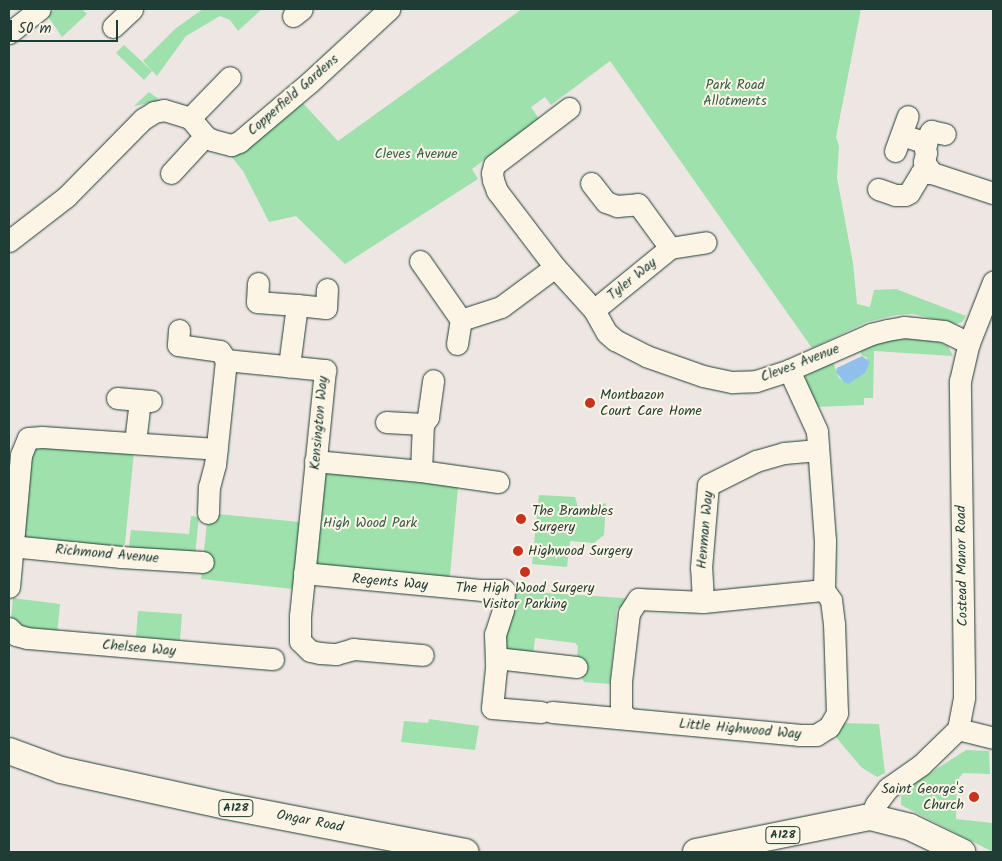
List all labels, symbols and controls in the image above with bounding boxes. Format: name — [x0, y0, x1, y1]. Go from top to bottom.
scale bar — [12, 10, 120, 42]
text: 50 m — [18, 17, 52, 41]
street label: Copperfield Gardens — [244, 51, 342, 139]
park label: Park Road Allotments — [703, 77, 767, 110]
park label: Cleves Avenue — [374, 146, 458, 162]
street label: Tyler Way — [604, 254, 660, 304]
street label: Cleves Avenue — [758, 340, 842, 386]
street label: Kensington Way — [307, 375, 331, 471]
place label: Montbazon Court Care Home — [600, 387, 702, 420]
marker: Montbazon Court Care Home — [584, 397, 596, 409]
street label: Henman Way — [693, 490, 717, 570]
place label: The Brambles Surgery — [532, 503, 613, 536]
street label: Costead Manor Road — [953, 505, 971, 627]
marker: The Brambles Surgery — [514, 512, 528, 526]
park label: High Wood Park — [323, 515, 417, 531]
street label: Richmond Avenue — [54, 541, 160, 567]
place label: Highwood Surgery — [528, 543, 633, 559]
marker: Highwood Surgery — [512, 545, 524, 557]
marker: The High Wood Surgery Visitor Parking — [519, 566, 531, 578]
street label: Regents Way — [351, 570, 429, 594]
place label: The High Wood Surgery Visitor Parking — [456, 580, 594, 612]
street label: Chelsea Way — [101, 636, 177, 660]
street label: Little Highwood Way — [678, 715, 802, 743]
place label: Saint George's Church — [881, 781, 964, 814]
marker: Saint George's Church — [968, 791, 980, 803]
road number: A128 — [217, 798, 255, 818]
street label: Ongar Road — [275, 806, 345, 836]
road number: A128 — [764, 826, 802, 844]

